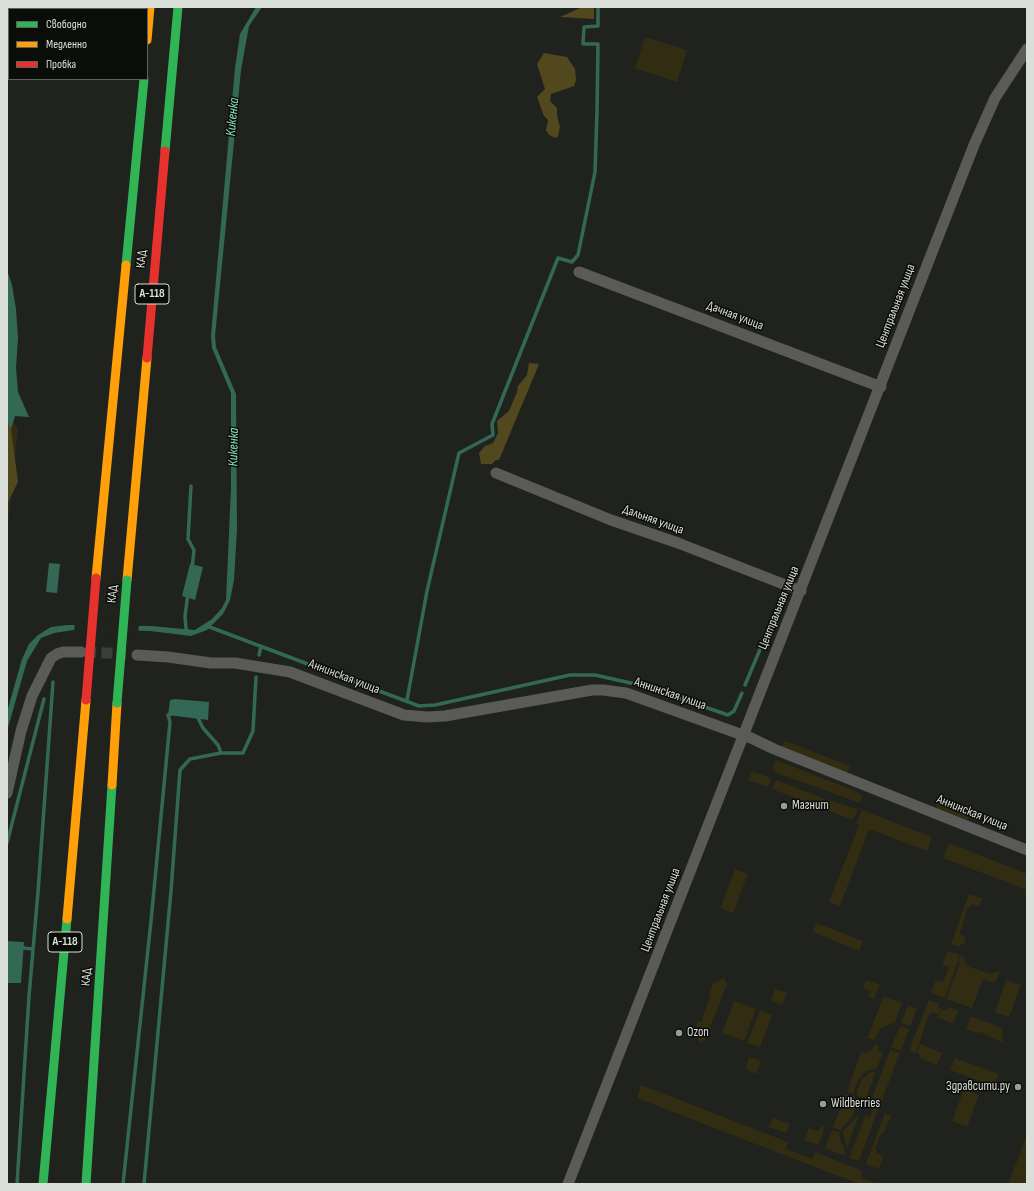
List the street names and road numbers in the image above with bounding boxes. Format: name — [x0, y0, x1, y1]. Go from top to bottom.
street label: КАД — [133, 249, 151, 269]
street label: Центральная улица — [873, 262, 919, 350]
road number: А-118 — [135, 284, 169, 304]
street label: Дачная улица — [704, 298, 766, 334]
street label: Дальняя улица — [620, 502, 686, 538]
street label: Центральная улица — [755, 564, 803, 652]
street label: КАД — [104, 584, 122, 604]
street label: Аннинская улица — [306, 656, 382, 698]
street label: Аннинская улица — [632, 674, 708, 714]
street label: Аннинская улица — [934, 792, 1010, 834]
street label: Центральная улица — [638, 866, 684, 954]
road number: А-118 — [48, 932, 82, 952]
street label: КАД — [79, 967, 95, 987]

